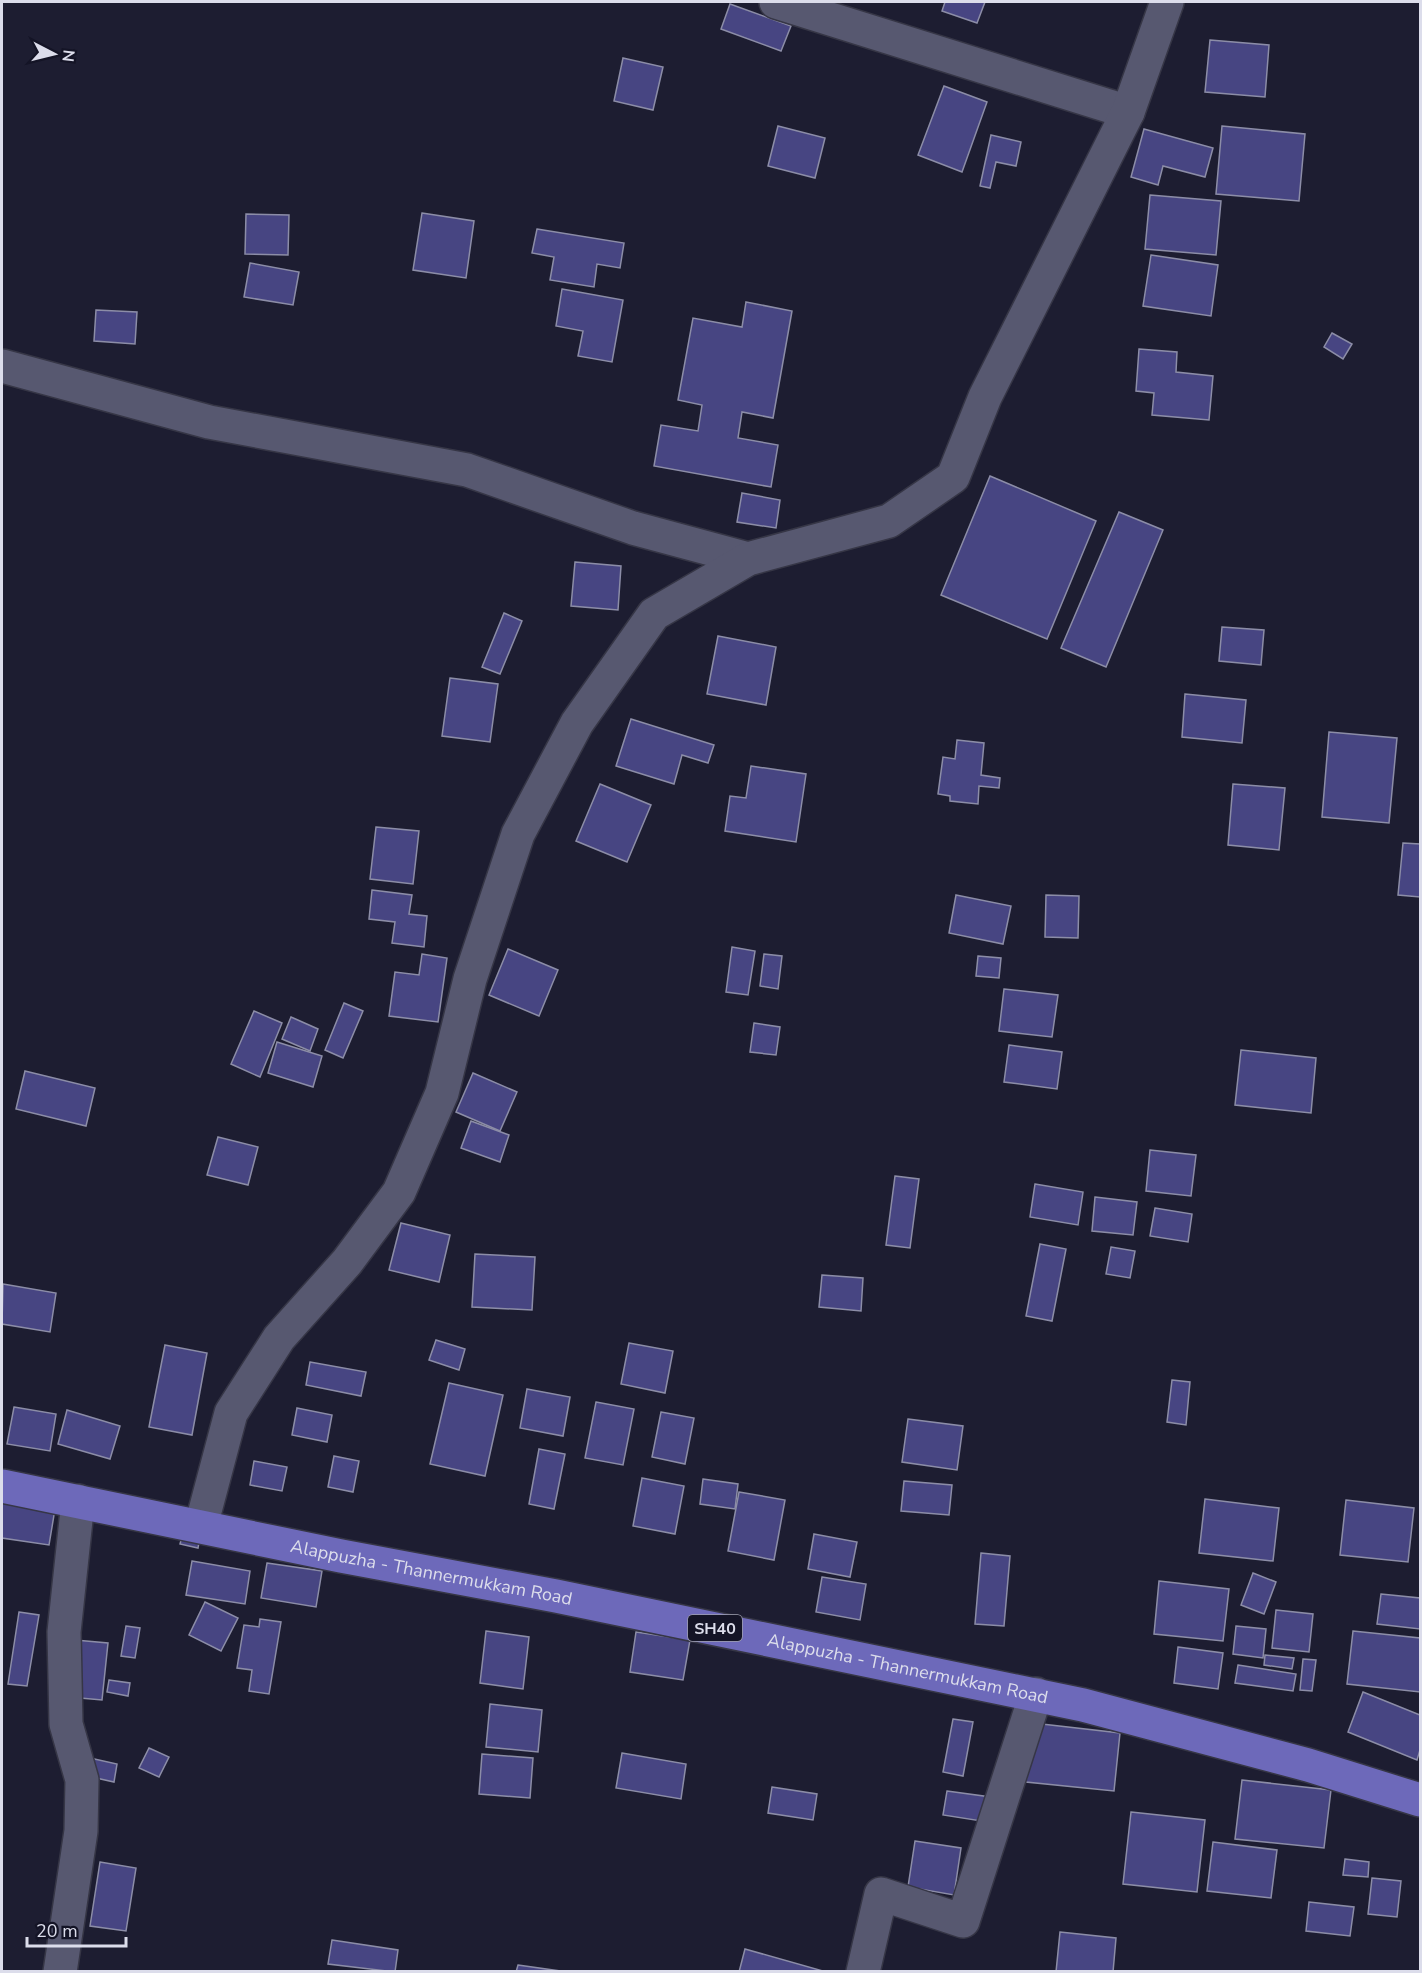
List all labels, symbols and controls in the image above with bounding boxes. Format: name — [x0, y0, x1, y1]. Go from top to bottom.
north arrow — [24, 24, 84, 84]
text: N — [56, 48, 80, 63]
street label: Alappuzha - Thannermukkam Road — [288, 1534, 574, 1611]
road number: SH40 — [688, 1615, 742, 1641]
street label: Alappuzha - Thannermukkam Road — [765, 1628, 1050, 1709]
scale bar — [27, 1910, 126, 1948]
text: 20 m — [36, 1919, 78, 1943]

